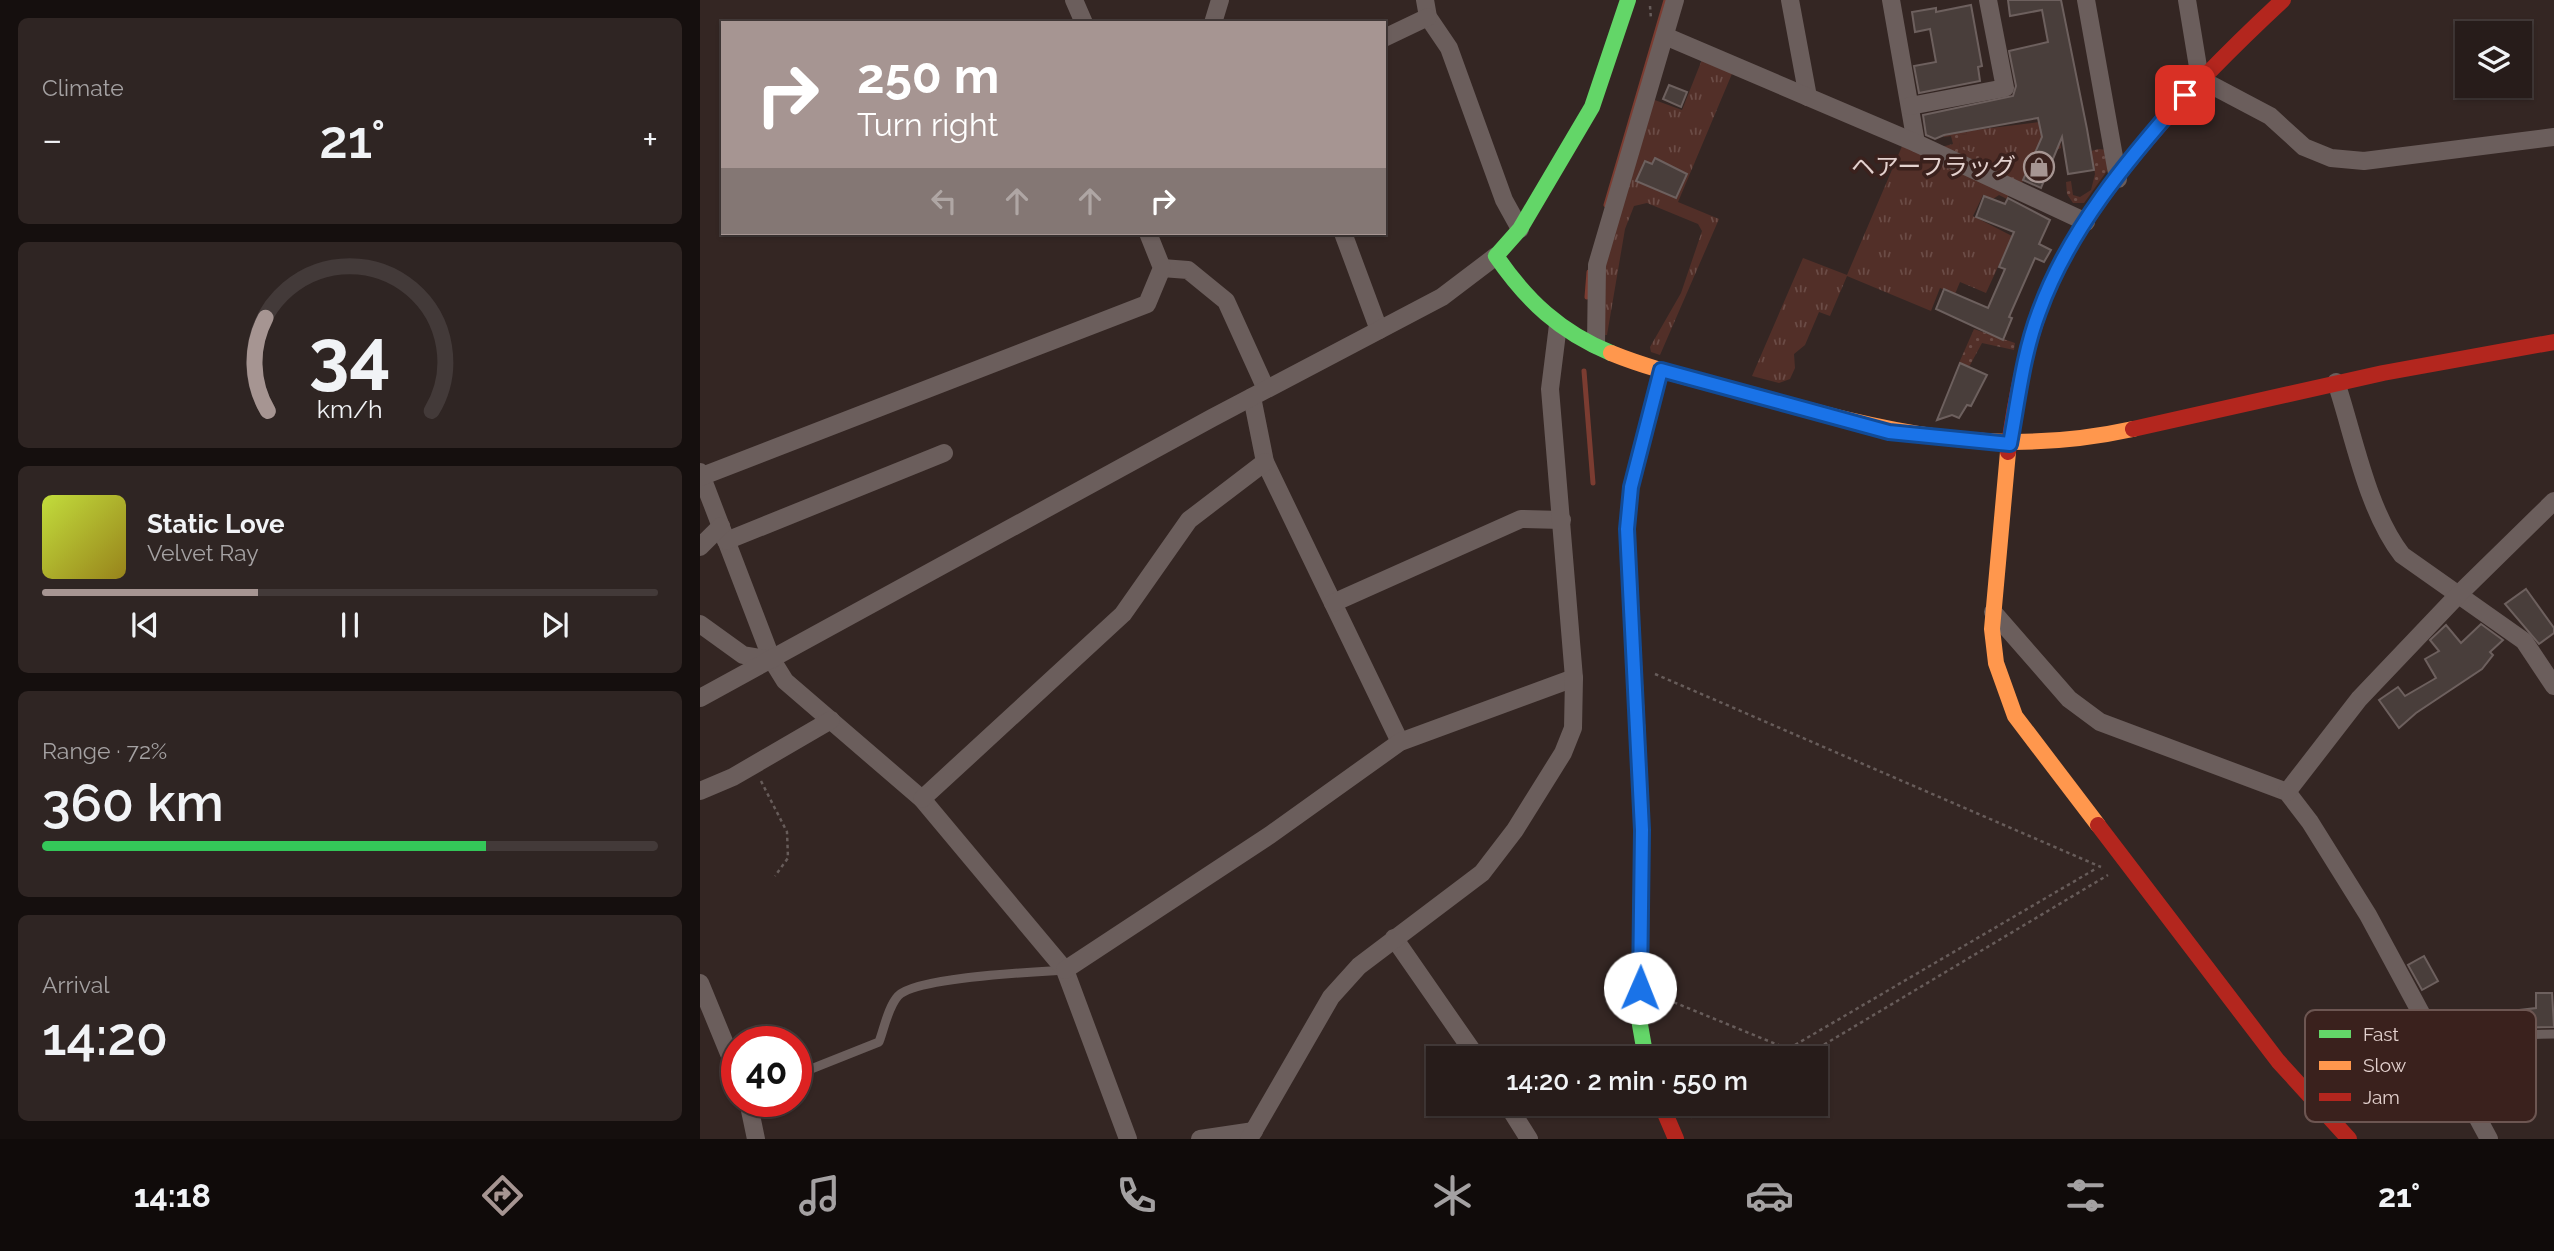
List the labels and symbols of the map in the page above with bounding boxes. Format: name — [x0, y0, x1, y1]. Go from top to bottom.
pin — [2155, 65, 2215, 125]
shop icon: ヘアーフラッグ — [2022, 150, 2056, 184]
place label: ヘアーフラッグ — [1851, 152, 2016, 181]
position arrow — [1603, 951, 1677, 1025]
legend — [2305, 1010, 2536, 1122]
text: Fast — [2363, 1023, 2399, 1045]
speed limit sign: 40 — [721, 1026, 812, 1117]
text: Slow — [2363, 1054, 2407, 1076]
text: Jam — [2363, 1086, 2400, 1108]

